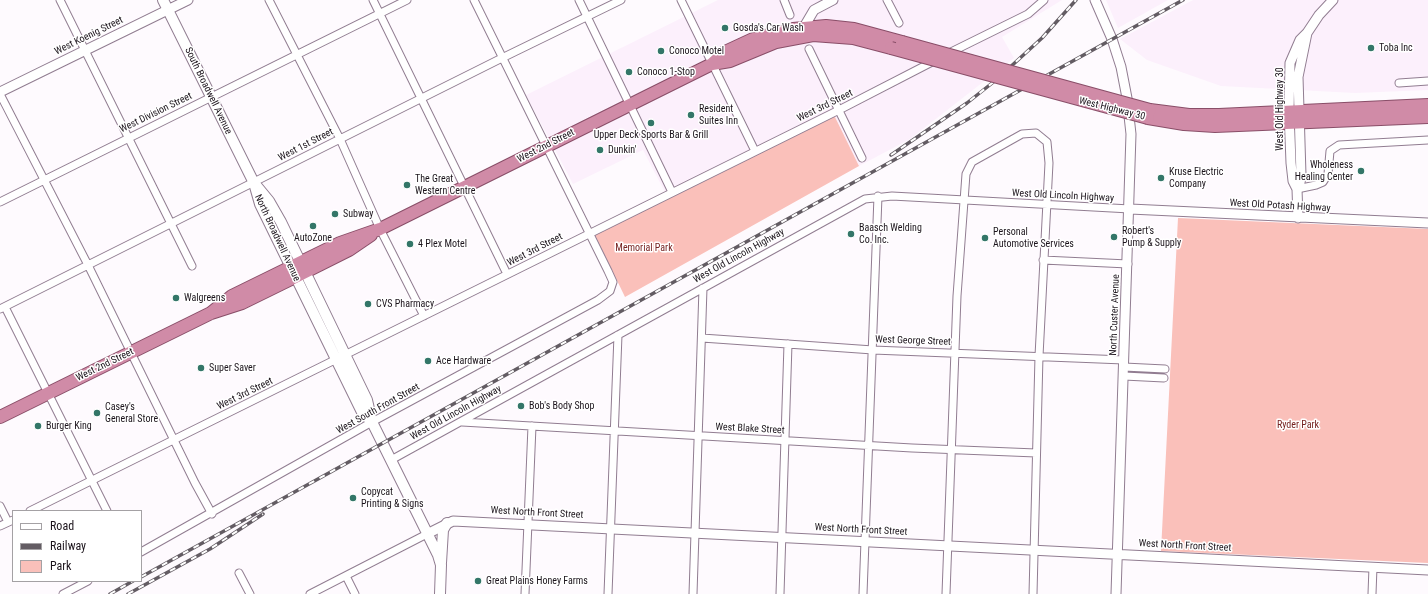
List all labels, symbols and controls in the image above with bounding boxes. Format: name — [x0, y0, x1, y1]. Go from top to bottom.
street label: West Koenig Street — [53, 14, 125, 58]
place label: Gosda's Car Wash — [733, 22, 804, 34]
marker: Gosda's Car Wash — [720, 23, 730, 33]
place label: Toba Inc — [1379, 42, 1413, 54]
marker: Toba Inc — [1366, 43, 1376, 53]
place label: Conoco Motel — [669, 45, 724, 57]
street label: South Broadwell Avenue — [182, 46, 234, 136]
marker: Conoco Motel — [656, 46, 666, 56]
place label: Conoco 1-Stop — [637, 66, 695, 78]
marker: Conoco 1-Stop — [624, 67, 634, 77]
street label: West Old Highway 30 — [1274, 67, 1286, 151]
street label: West 3rd Street — [795, 87, 855, 125]
street label: West Division Street — [118, 90, 194, 136]
street label: West Highway 30 — [1078, 95, 1146, 123]
place label: Resident Suites Inn — [699, 103, 738, 126]
marker: Resident Suites Inn — [686, 110, 696, 120]
marker: Upper Deck Sports Bar & Grill — [646, 118, 656, 128]
street label: West 1st Street — [276, 126, 336, 164]
street label: West 2nd Street — [515, 126, 577, 166]
place label: Upper Deck Sports Bar & Grill — [594, 129, 708, 141]
place label: Dunkin' — [608, 144, 636, 156]
marker: Dunkin' — [595, 145, 605, 155]
place label: Wholeness Healing Center — [1295, 159, 1353, 182]
place label: Kruse Electric Company — [1169, 166, 1223, 190]
marker: Wholeness Healing Center — [1356, 166, 1366, 176]
place label: The Great Western Centre — [415, 173, 475, 196]
marker: Kruse Electric Company — [1156, 173, 1166, 183]
marker: The Great Western Centre — [402, 180, 412, 190]
street label: West Old Lincoln Highway — [1012, 187, 1114, 205]
street label: North Broadwell Avenue — [252, 193, 302, 283]
street label: West Old Potash Highway — [1229, 197, 1331, 215]
place label: Subway — [343, 208, 373, 220]
marker: Subway — [330, 209, 340, 219]
marker: AutoZone — [308, 221, 318, 231]
place label: Baasch Welding Co. Inc. — [859, 222, 922, 246]
place label: Robert's Pump & Supply — [1122, 225, 1181, 248]
street label: West Old Lincoln Highway — [691, 226, 787, 286]
place label: Personal Automotive Services — [993, 226, 1074, 250]
marker: Baasch Welding Co. Inc. — [846, 229, 856, 239]
street label: West 3rd Street — [505, 231, 565, 269]
place label: AutoZone — [294, 232, 332, 244]
marker: Robert's Pump & Supply — [1109, 232, 1119, 242]
marker: Personal Automotive Services — [980, 233, 990, 243]
place label: 4 Plex Motel — [418, 238, 467, 250]
marker: 4 Plex Motel — [405, 239, 415, 249]
park label: Memorial Park — [615, 242, 673, 254]
street label: North Custer Avenue — [1108, 274, 1122, 356]
place label: Walgreens — [184, 292, 225, 304]
marker: Walgreens — [171, 293, 181, 303]
place label: CVS Pharmacy — [376, 298, 434, 310]
marker: CVS Pharmacy — [363, 299, 373, 309]
street label: West George Street — [875, 334, 951, 348]
street label: West 2nd Street — [74, 346, 136, 384]
place label: Ace Hardware — [436, 355, 491, 367]
marker: Ace Hardware — [423, 356, 433, 366]
place label: Super Saver — [209, 362, 256, 374]
marker: Super Saver — [196, 363, 206, 373]
street label: West 3rd Street — [215, 375, 275, 413]
street label: West South Front Street — [334, 381, 422, 437]
street label: West Old Lincoln Highway — [408, 383, 504, 443]
place label: Bob's Body Shop — [529, 400, 594, 412]
place label: Casey's General Store — [105, 401, 158, 424]
marker: Bob's Body Shop — [516, 401, 526, 411]
marker: Casey's General Store — [92, 408, 102, 418]
park label: Ryder Park — [1277, 419, 1319, 431]
place label: Burger King — [46, 420, 92, 432]
marker: Burger King — [33, 421, 43, 431]
street label: West Blake Street — [715, 421, 785, 437]
place label: Copycat Printing & Signs — [361, 486, 424, 510]
marker: Copycat Printing & Signs — [348, 493, 358, 503]
street label: West North Front Street — [490, 505, 584, 521]
legend — [12, 510, 142, 582]
text: Road — [50, 519, 74, 533]
street label: West North Front Street — [814, 522, 908, 538]
street label: West North Front Street — [1138, 538, 1232, 554]
text: Railway — [50, 539, 86, 553]
text: Park — [50, 559, 71, 573]
place label: Great Plains Honey Farms — [486, 575, 588, 587]
marker: Great Plains Honey Farms — [473, 576, 483, 586]

